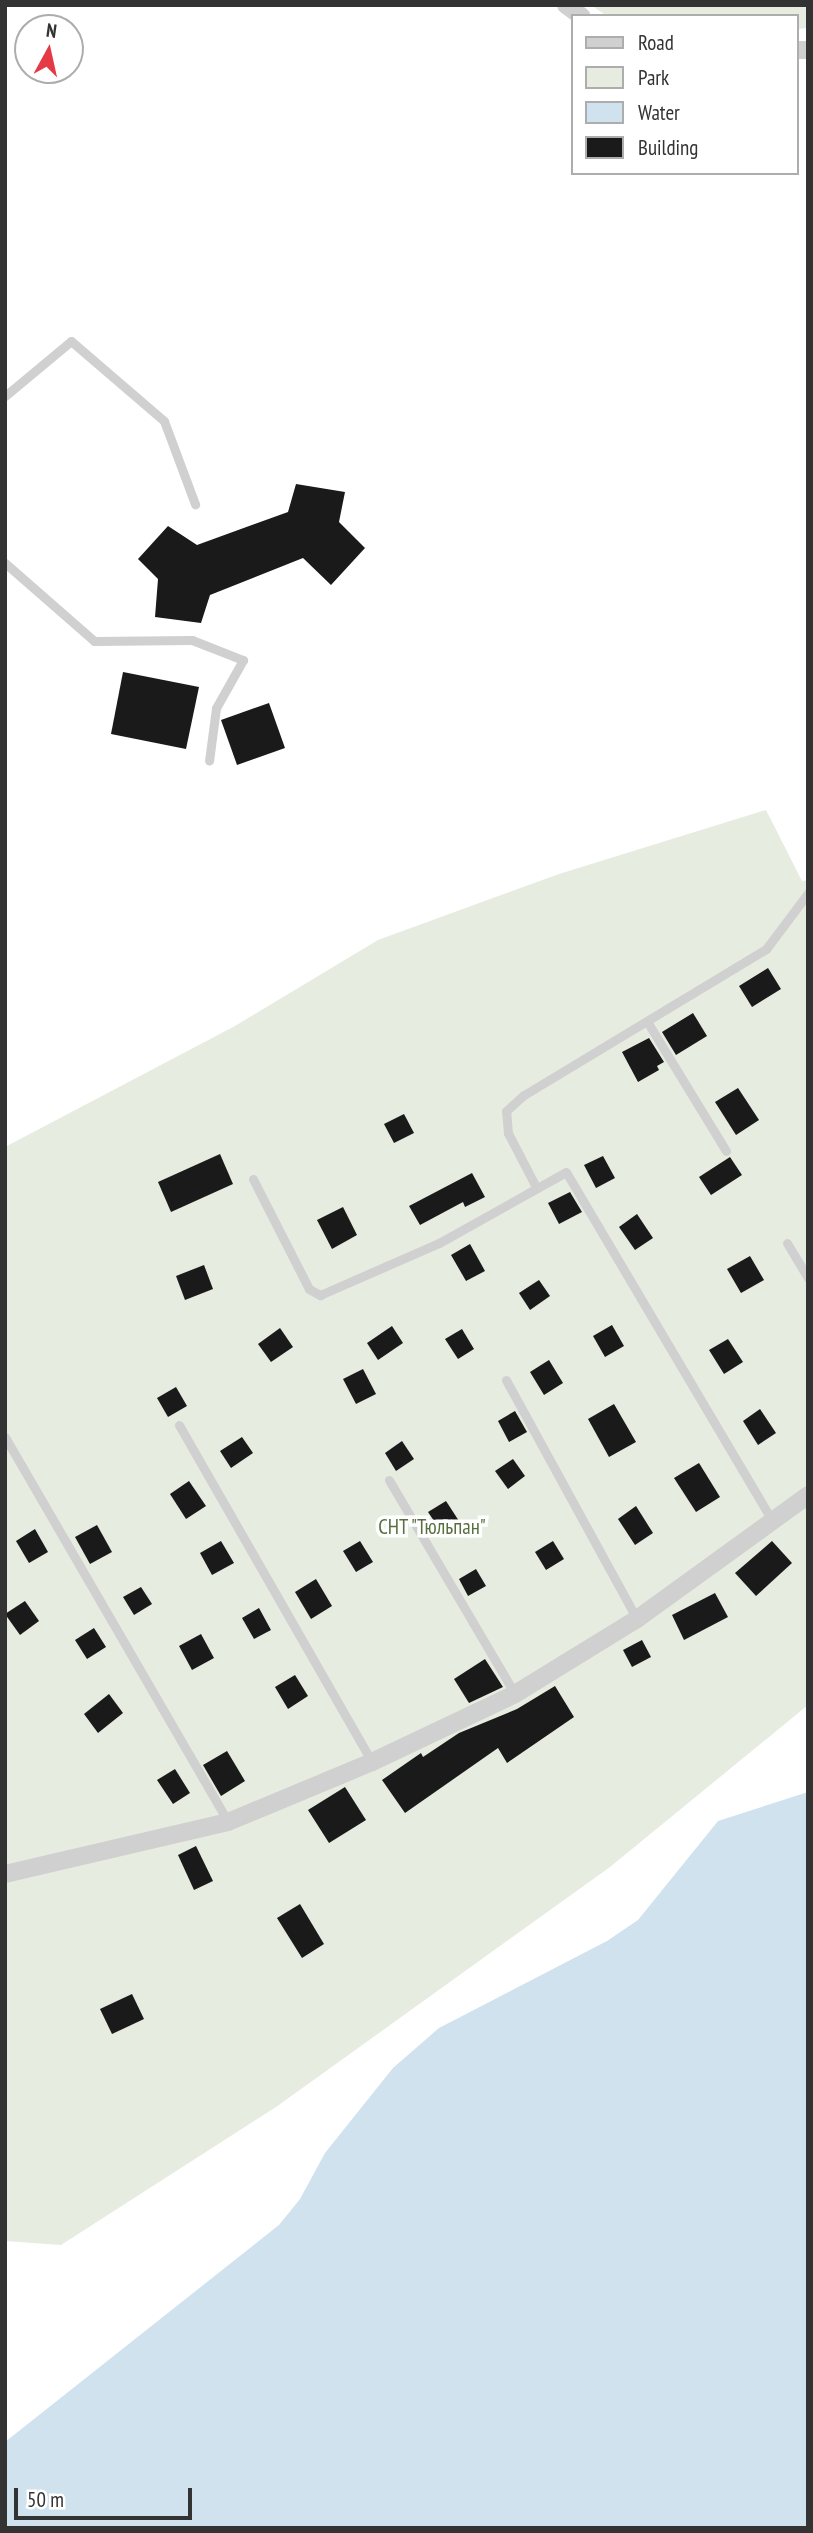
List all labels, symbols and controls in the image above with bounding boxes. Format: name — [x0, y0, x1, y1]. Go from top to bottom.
north arrow — [14, 14, 84, 84]
legend — [572, 14, 799, 175]
text: N — [45, 18, 58, 43]
text: Road — [638, 29, 674, 56]
text: Park — [638, 64, 669, 91]
text: Water — [638, 99, 680, 126]
text: Building — [638, 134, 698, 161]
park label: СНТ "Тюльпан" — [377, 1514, 487, 1540]
scale bar — [18, 2474, 196, 2518]
text: 50 m — [27, 2486, 64, 2513]

